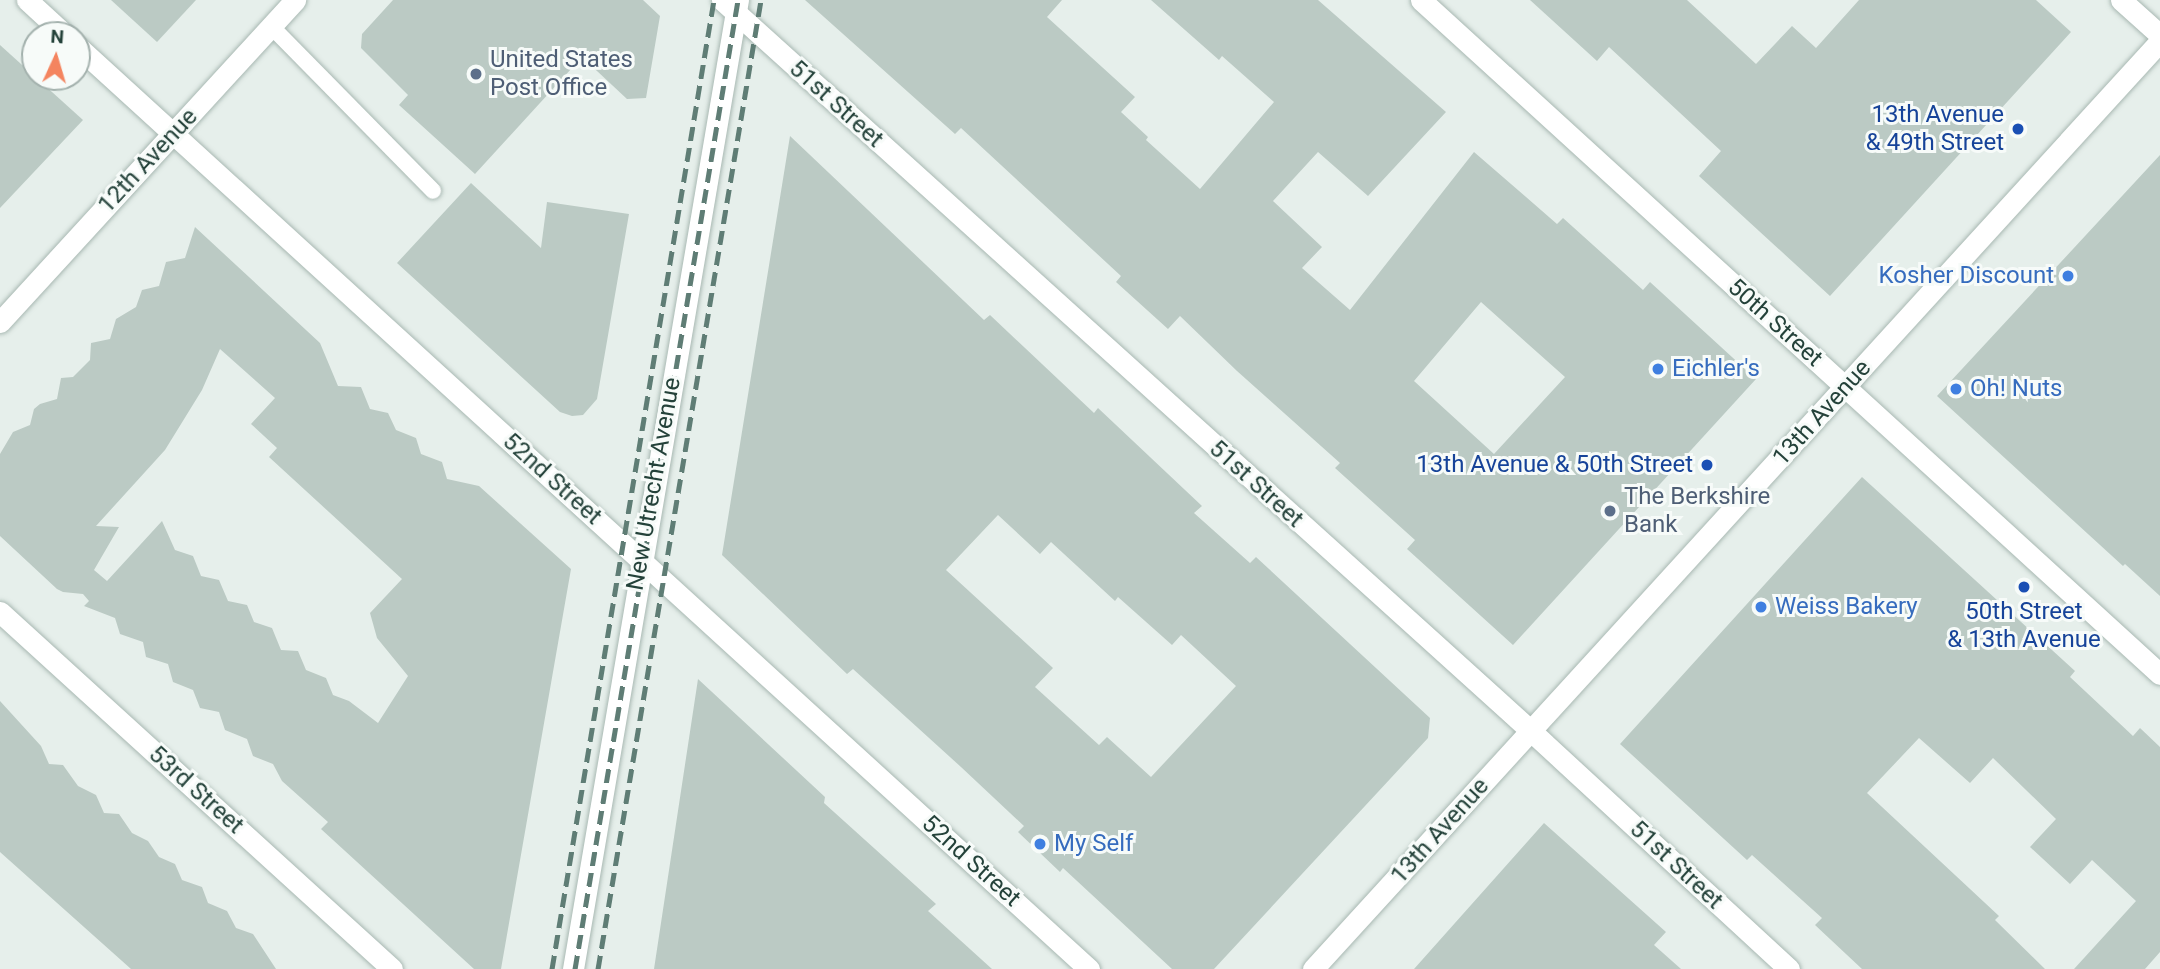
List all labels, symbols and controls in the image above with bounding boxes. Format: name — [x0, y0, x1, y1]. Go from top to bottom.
north arrow — [21, 21, 91, 91]
text: N — [50, 25, 65, 48]
place label: United States Post Office — [490, 46, 633, 102]
street label: 51st Street — [783, 54, 889, 154]
marker: United States Post Office — [468, 66, 484, 82]
place label: 13th Avenue & 49th Street — [1866, 101, 2004, 157]
street label: 12th Avenue — [92, 103, 204, 219]
marker: 13th Avenue & 49th Street — [2010, 121, 2026, 137]
place label: Kosher Discount — [1879, 262, 2054, 290]
marker: Kosher Discount — [2060, 268, 2076, 284]
street label: 50th Street — [1722, 273, 1828, 373]
street label: 13th Avenue — [1767, 354, 1877, 472]
place label: Eichler's — [1672, 355, 1760, 383]
marker: Eichler's — [1650, 361, 1666, 377]
street label: New Utrecht Avenue — [621, 375, 687, 593]
place label: Oh! Nuts — [1970, 375, 2062, 403]
marker: Oh! Nuts — [1948, 381, 1964, 397]
street label: 52nd Street — [497, 427, 607, 531]
street label: 51st Street — [1203, 434, 1309, 534]
place label: 13th Avenue & 50th Street — [1416, 451, 1693, 479]
marker: 13th Avenue & 50th Street — [1699, 457, 1715, 473]
place label: The Berkshire Bank — [1624, 483, 1770, 539]
marker: The Berkshire Bank — [1602, 503, 1618, 519]
marker: 50th Street & 13th Avenue — [2016, 579, 2032, 595]
place label: Weiss Bakery — [1775, 593, 1918, 621]
place label: 50th Street & 13th Avenue — [1947, 598, 2101, 654]
marker: Weiss Bakery — [1753, 599, 1769, 615]
street label: 53rd Street — [143, 740, 249, 840]
street label: 13th Avenue — [1385, 772, 1495, 890]
street label: 52nd Street — [916, 809, 1026, 913]
street label: 51st Street — [1624, 815, 1728, 915]
place label: My Self — [1054, 830, 1133, 858]
marker: My Self — [1032, 836, 1048, 852]

